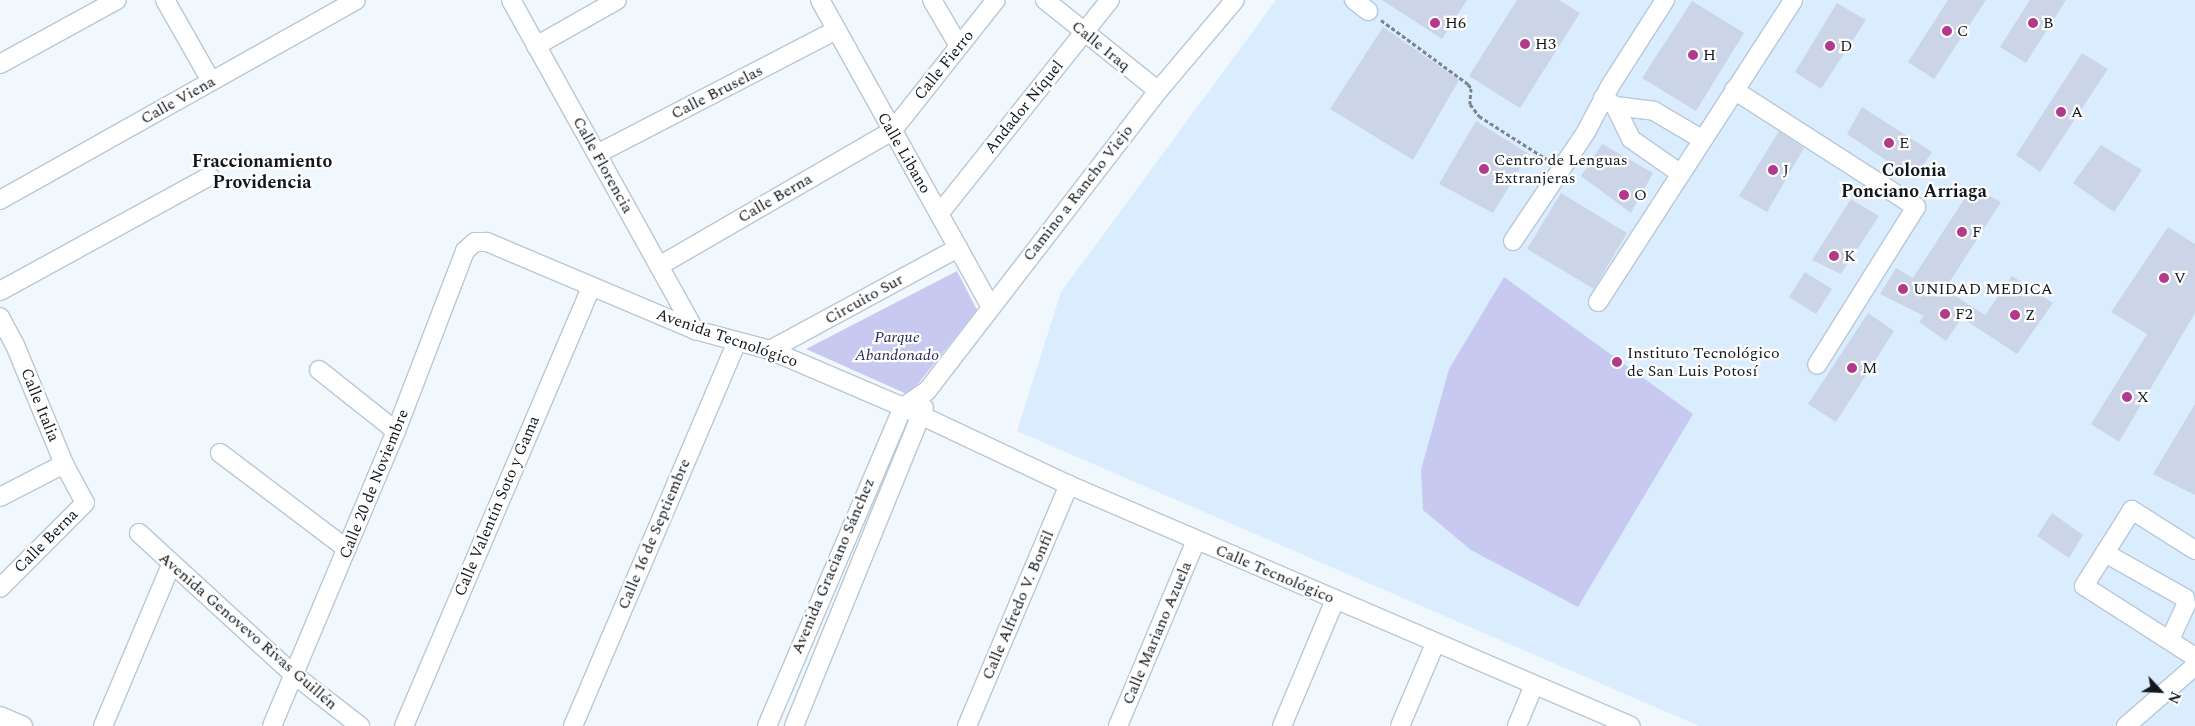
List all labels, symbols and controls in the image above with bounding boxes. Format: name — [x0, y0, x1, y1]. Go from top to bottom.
place label: H6 — [1445, 13, 1466, 33]
place label: B — [2043, 13, 2054, 33]
street label: Calle Iraq — [1068, 17, 1134, 75]
marker: H6 — [1429, 17, 1441, 29]
marker: B — [2027, 17, 2039, 29]
place label: C — [1957, 21, 1969, 41]
marker: C — [1941, 25, 1953, 37]
street label: Calle Fierro — [910, 26, 978, 104]
place label: H3 — [1535, 34, 1556, 54]
place label: D — [1840, 36, 1852, 56]
marker: H3 — [1519, 38, 1531, 50]
marker: D — [1824, 40, 1836, 52]
place label: H — [1703, 45, 1716, 65]
marker: H — [1687, 49, 1699, 61]
street label: Andador Níquel — [981, 57, 1067, 157]
street label: Calle Bruselas — [668, 61, 766, 123]
street label: Calle Viena — [137, 72, 219, 128]
place label: A — [2071, 102, 2083, 122]
marker: A — [2055, 106, 2067, 118]
street label: Calle Libano — [873, 109, 935, 197]
street label: Calle Florencia — [569, 113, 637, 217]
street label: Camino a Rancho Viejo — [1019, 121, 1137, 265]
place label: E — [1899, 133, 1909, 153]
marker: E — [1883, 137, 1895, 149]
place label: Centro de Lenguas Extranjeras — [1494, 150, 1628, 188]
district label: Fraccionamiento Providencia — [192, 152, 332, 194]
place label: J — [1783, 160, 1789, 180]
district label: Colonia Ponciano Arriaga — [1841, 161, 1987, 203]
marker: Centro de Lenguas Extranjeras — [1478, 163, 1490, 175]
marker: J — [1767, 164, 1779, 176]
street label: Calle Berna — [735, 169, 815, 227]
place label: O — [1634, 185, 1647, 205]
marker: O — [1618, 189, 1630, 201]
place label: F — [1972, 222, 1982, 242]
marker: F — [1956, 226, 1968, 238]
place label: K — [1844, 246, 1856, 266]
marker: K — [1828, 250, 1840, 262]
place label: V — [2174, 268, 2186, 288]
street label: Circuito Sur — [821, 270, 907, 328]
marker: V — [2158, 272, 2170, 284]
place label: UNIDAD MEDICA — [1913, 279, 2053, 299]
marker: UNIDAD MEDICA — [1897, 283, 1909, 295]
place label: F2 — [1955, 304, 1973, 324]
street label: Avenida Tecnológico — [654, 305, 800, 371]
place label: Z — [2025, 305, 2035, 325]
marker: F2 — [1939, 308, 1951, 320]
marker: Z — [2009, 309, 2021, 321]
park label: Parque Abandonado — [855, 327, 939, 365]
place label: Instituto Tecnológico de San Luis Potosí — [1627, 343, 1780, 381]
marker: Instituto Tecnológico de San Luis Potosí — [1611, 356, 1623, 368]
place label: M — [1862, 358, 1877, 378]
marker: M — [1846, 362, 1858, 374]
street label: Calle Italia — [17, 365, 63, 445]
place label: X — [2137, 387, 2149, 407]
marker: X — [2121, 391, 2133, 403]
street label: Calle 20 de Noviembre — [335, 406, 413, 562]
street label: Calle Valentín Soto y Gama — [450, 413, 544, 599]
street label: Calle 16 de Septiembre — [614, 456, 694, 612]
street label: Avenida Graciano Sánchez — [787, 475, 879, 657]
street label: Calle Berna — [10, 505, 82, 577]
street label: Calle Alfredo V. Bonfil — [978, 528, 1058, 682]
street label: Calle Tecnológico — [1213, 540, 1337, 608]
street label: Avenida Genovevo Rivas Guillén — [155, 548, 341, 714]
street label: Calle Mariano Azuela — [1118, 559, 1196, 707]
north arrow — [2135, 666, 2185, 716]
text: N — [2162, 688, 2186, 707]

